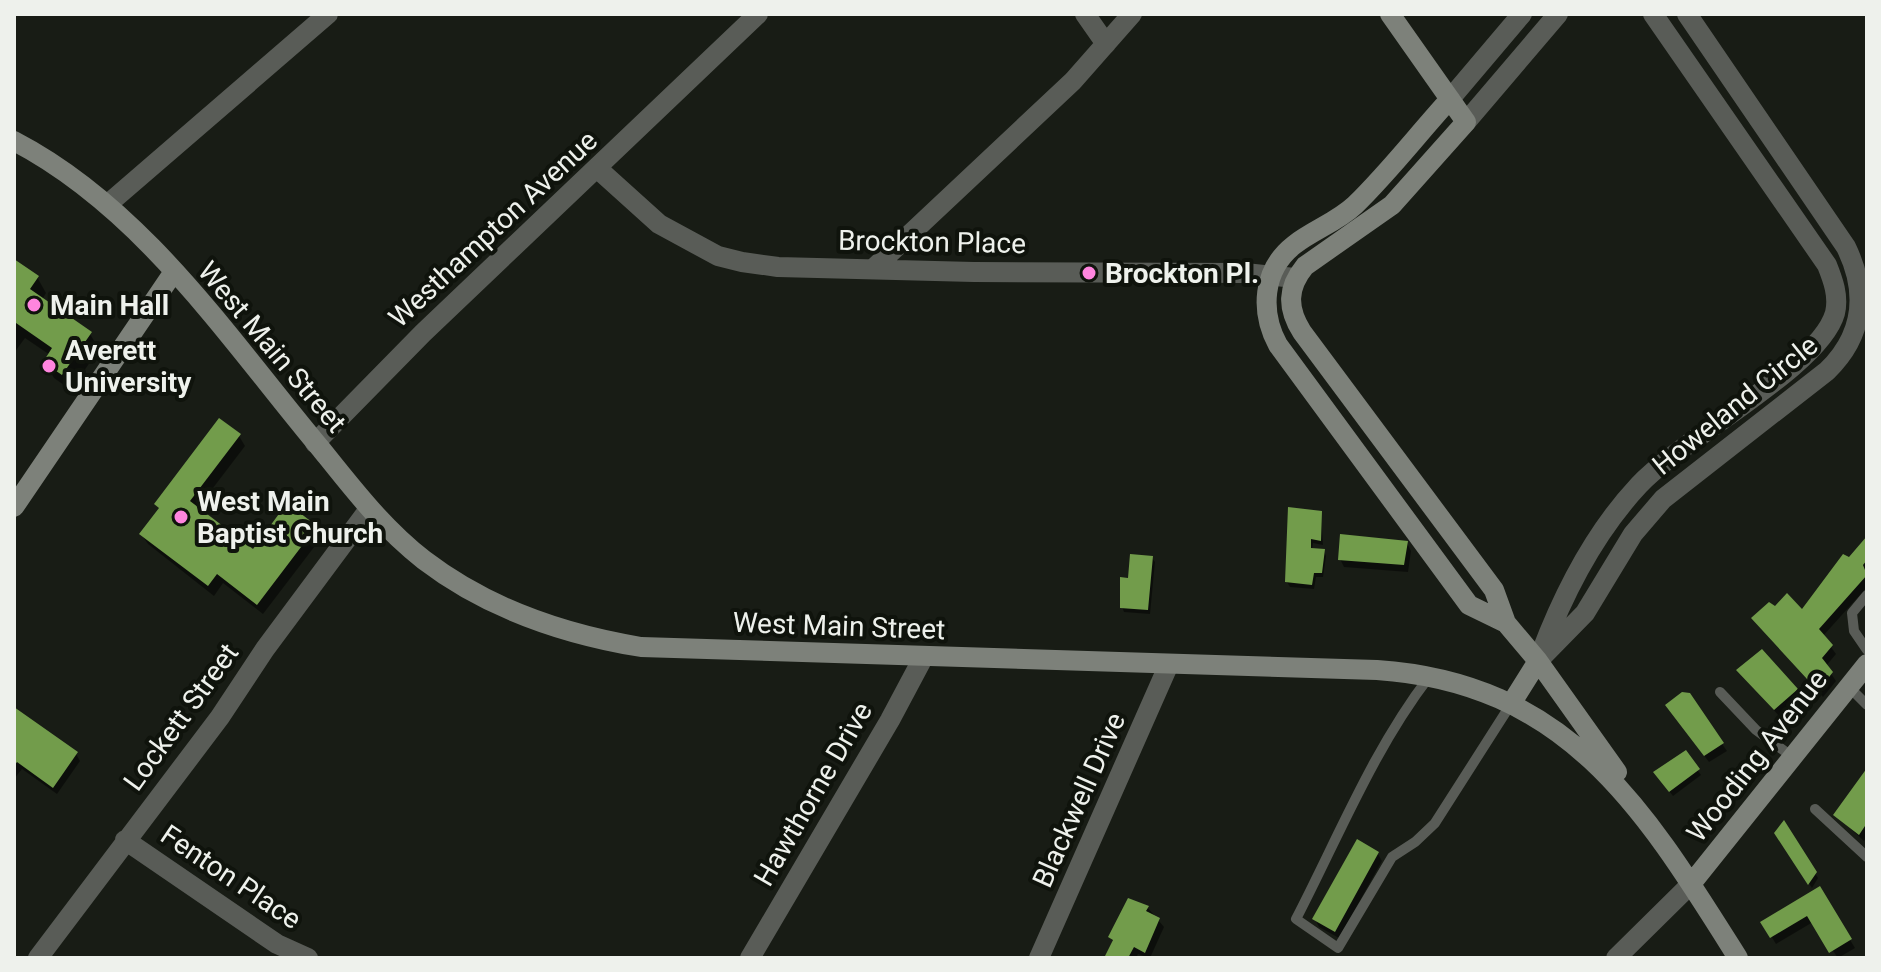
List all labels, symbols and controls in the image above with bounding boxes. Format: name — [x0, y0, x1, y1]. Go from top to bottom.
street label: Westhampton Avenue — [382, 124, 604, 334]
street label: Brockton Place — [838, 224, 1026, 260]
street label: West Main Street — [191, 255, 353, 439]
place label: Brockton Pl. — [1105, 257, 1259, 290]
marker: Brockton Pl. — [1080, 264, 1098, 282]
place label: Main Hall — [50, 289, 169, 322]
marker: Main Hall — [25, 296, 43, 314]
street label: Howeland Circle — [1646, 328, 1824, 482]
place label: Averett University — [65, 334, 192, 399]
marker: Averett University — [40, 357, 58, 375]
place label: West Main Baptist Church — [197, 485, 383, 550]
marker: West Main Baptist Church — [172, 508, 190, 526]
street label: West Main Street — [732, 606, 946, 646]
street label: Lockett Street — [117, 637, 245, 797]
street label: Wooding Avenue — [1680, 664, 1834, 848]
street label: Hawthorne Drive — [747, 696, 879, 892]
street label: Blackwell Drive — [1026, 708, 1132, 892]
street label: Fenton Place — [155, 818, 307, 936]

